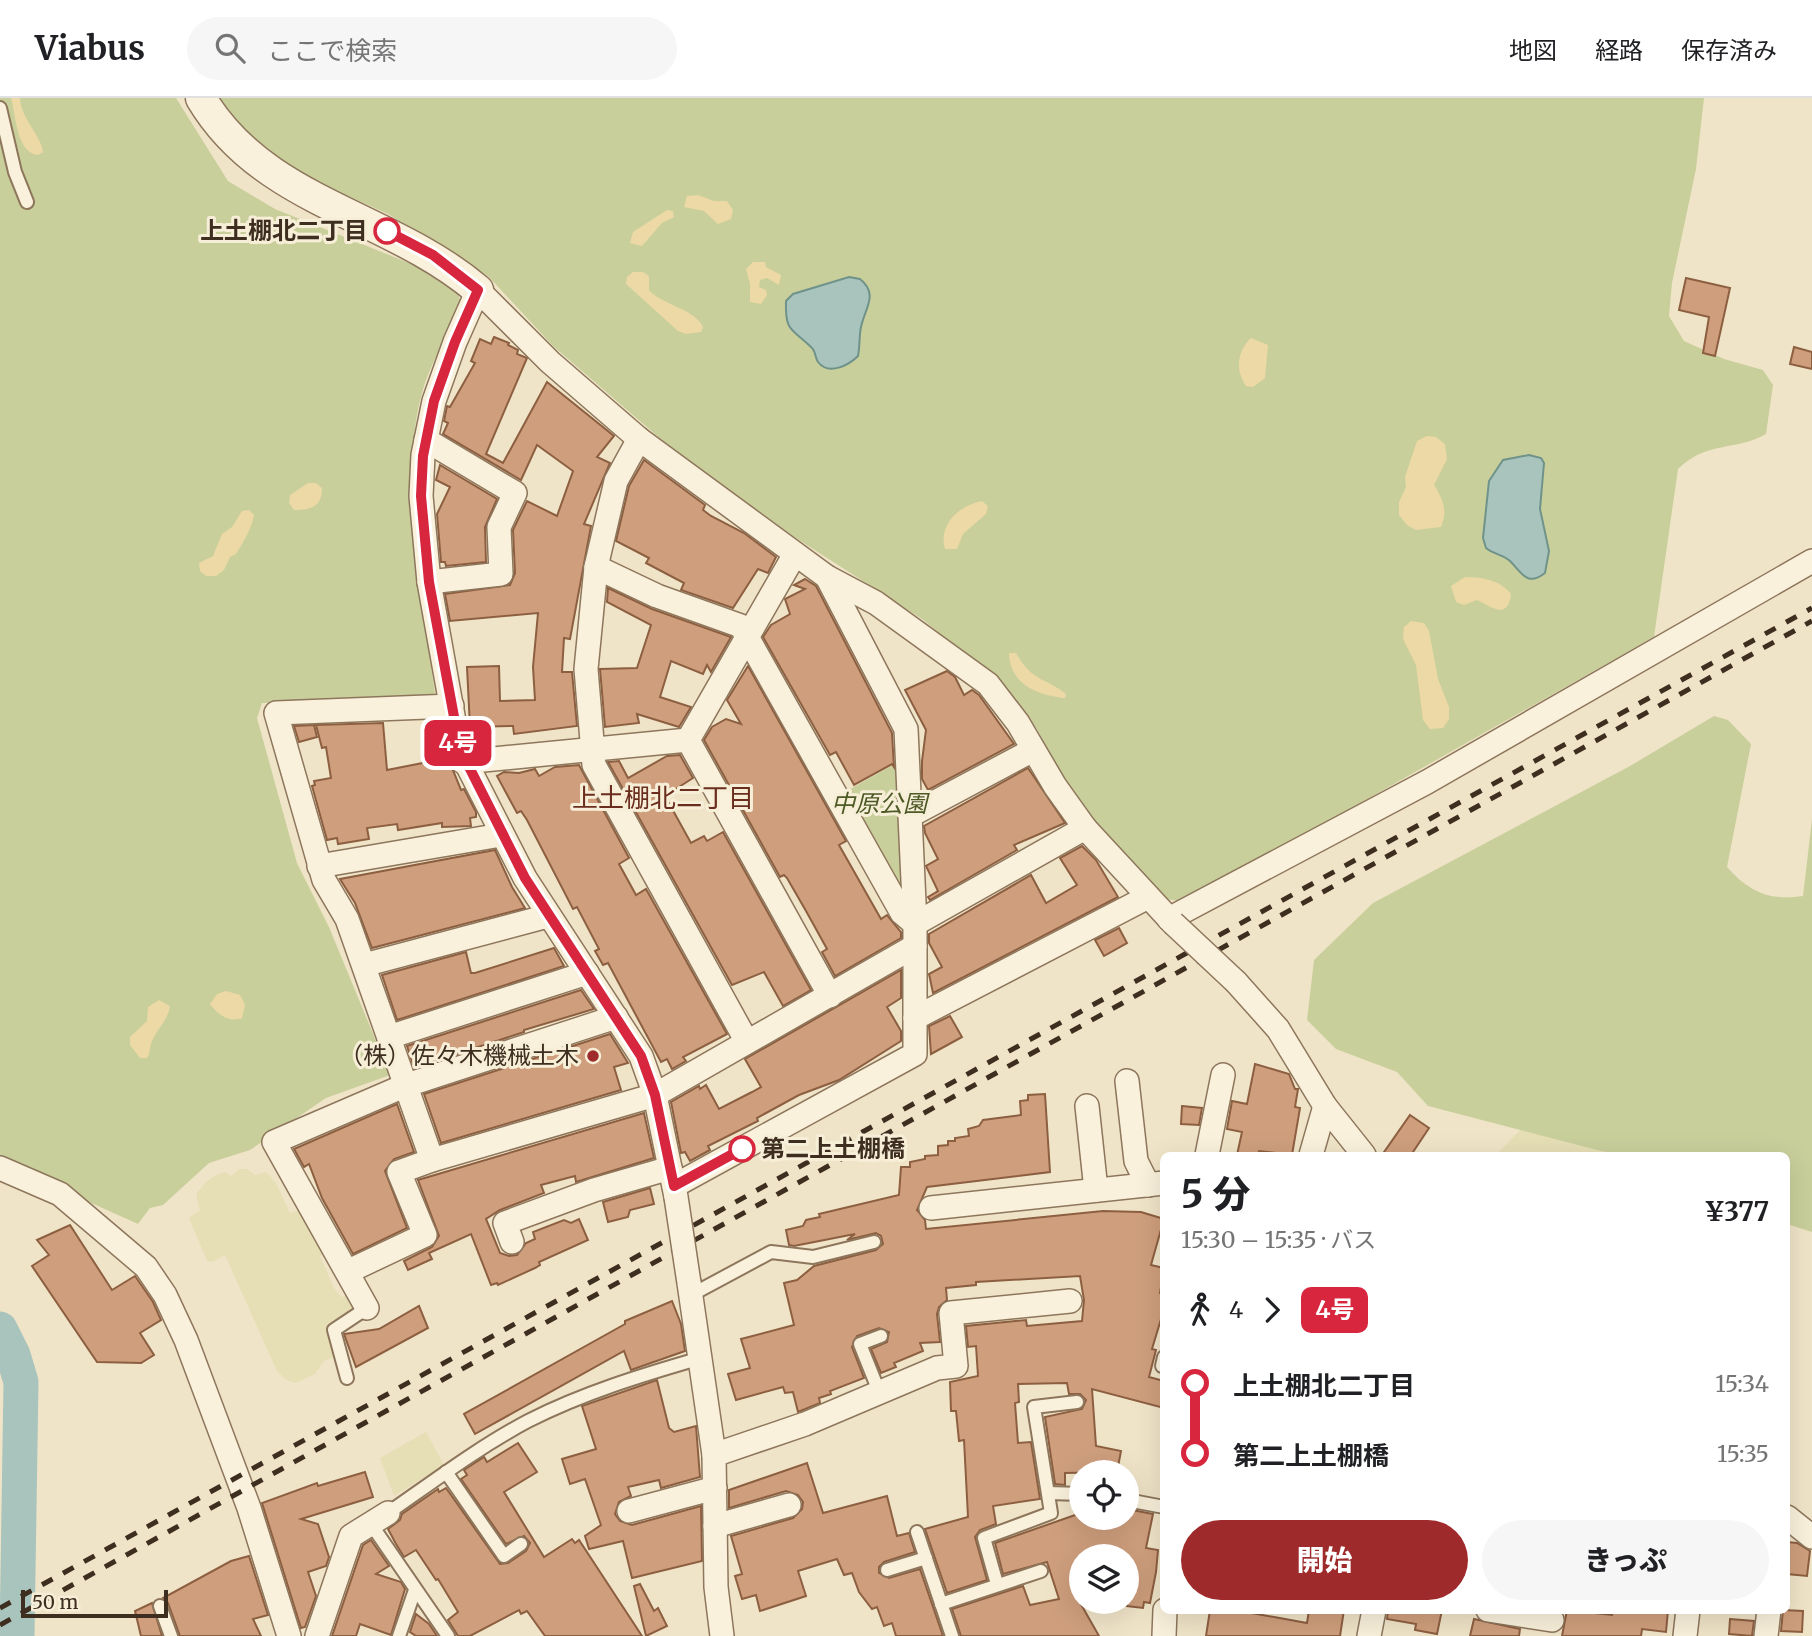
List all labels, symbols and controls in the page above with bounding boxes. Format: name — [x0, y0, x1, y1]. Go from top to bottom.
search box — [187, 17, 677, 80]
text: Viabus — [35, 28, 145, 69]
icon: search — [211, 29, 249, 67]
text: ここで検索 — [267, 34, 397, 67]
text: 地図 — [1509, 35, 1557, 66]
text: 経路 — [1595, 35, 1643, 66]
text: 保存済み — [1681, 35, 1777, 66]
place label: 上土棚北二丁目 — [200, 215, 368, 246]
marker: 上土棚北二丁目 — [374, 218, 400, 244]
line badge: 4号 — [426, 720, 490, 766]
text: 4号 — [438, 727, 478, 758]
district label: 上土棚北二丁目 — [572, 781, 754, 814]
park label: 中原公園 — [831, 788, 930, 819]
place label: （株）佐々木機械土木 — [339, 1040, 579, 1071]
marker: （株）佐々木機械土木 — [585, 1048, 601, 1064]
place label: 第二上土棚橋 — [761, 1133, 905, 1164]
marker: 第二上土棚橋 — [729, 1136, 755, 1162]
text: 5 分 — [1181, 1171, 1250, 1218]
text: ¥377 — [1704, 1195, 1769, 1228]
text: 15:30 – 15:35 · バス — [1181, 1225, 1376, 1254]
icon: walk — [1181, 1291, 1219, 1329]
icon: forward — [1253, 1291, 1291, 1329]
text: 4号 — [1315, 1294, 1354, 1325]
text: 4 — [1229, 1295, 1243, 1324]
text: 上土棚北二丁目 — [1233, 1369, 1415, 1402]
text: 15:34 — [1715, 1369, 1769, 1398]
text: 第二上土棚橋 — [1233, 1439, 1389, 1472]
text: 15:35 — [1717, 1439, 1769, 1468]
map controls — [1069, 1460, 1139, 1614]
button: locate — [1069, 1460, 1139, 1530]
button: 開始 — [1181, 1520, 1468, 1600]
button: きっぷ — [1482, 1520, 1769, 1600]
button: layers — [1069, 1544, 1139, 1614]
scale bar — [21, 1587, 168, 1619]
text: 50 m — [32, 1590, 78, 1614]

